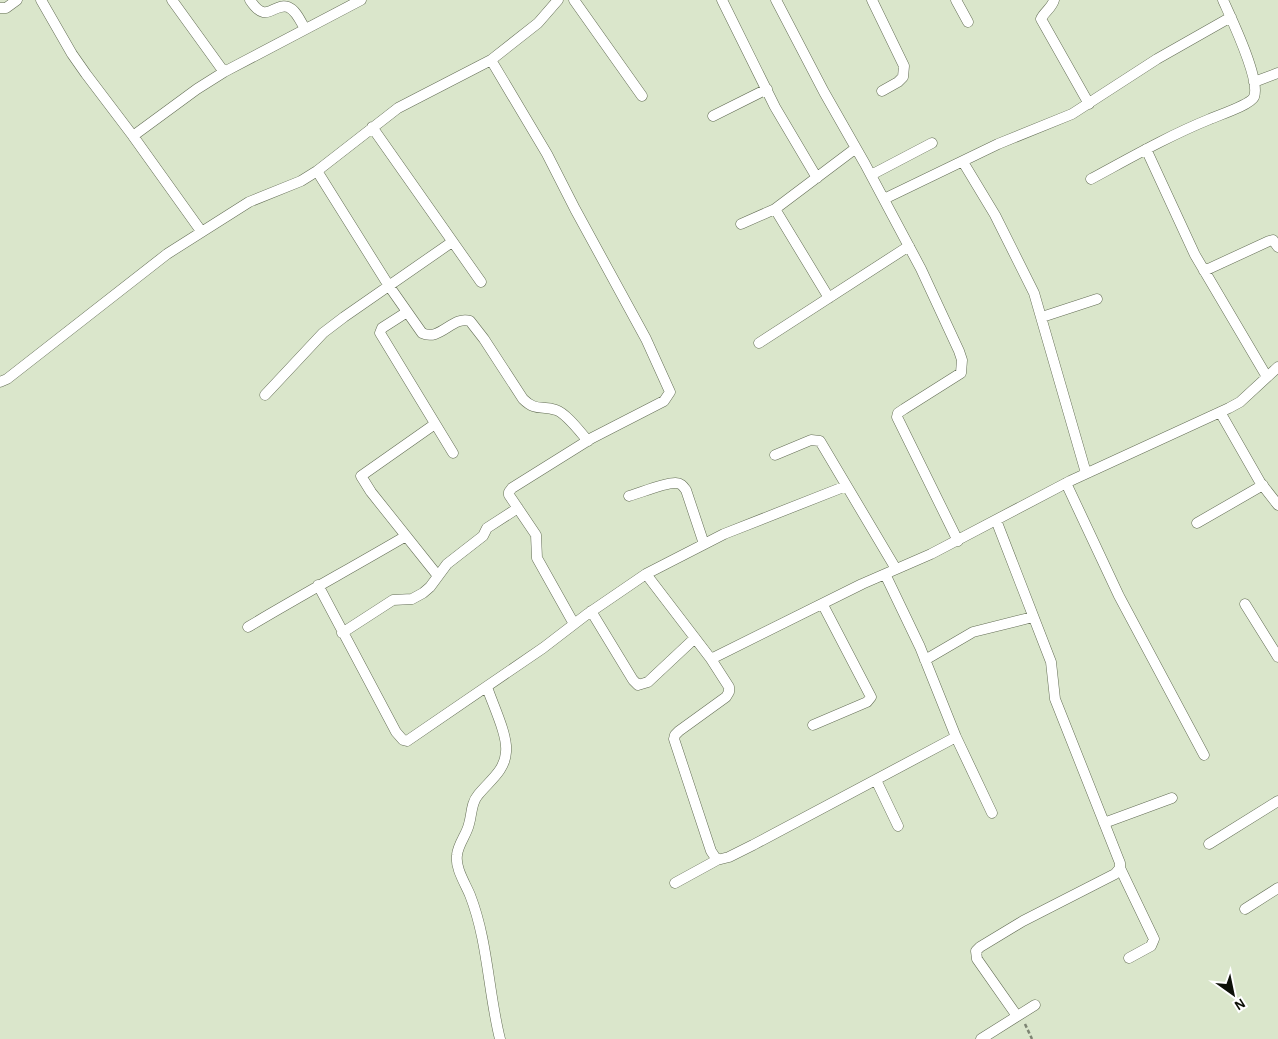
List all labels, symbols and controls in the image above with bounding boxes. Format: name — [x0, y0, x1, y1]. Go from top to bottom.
north arrow — [1208, 969, 1258, 1019]
text: N — [1232, 996, 1247, 1013]

